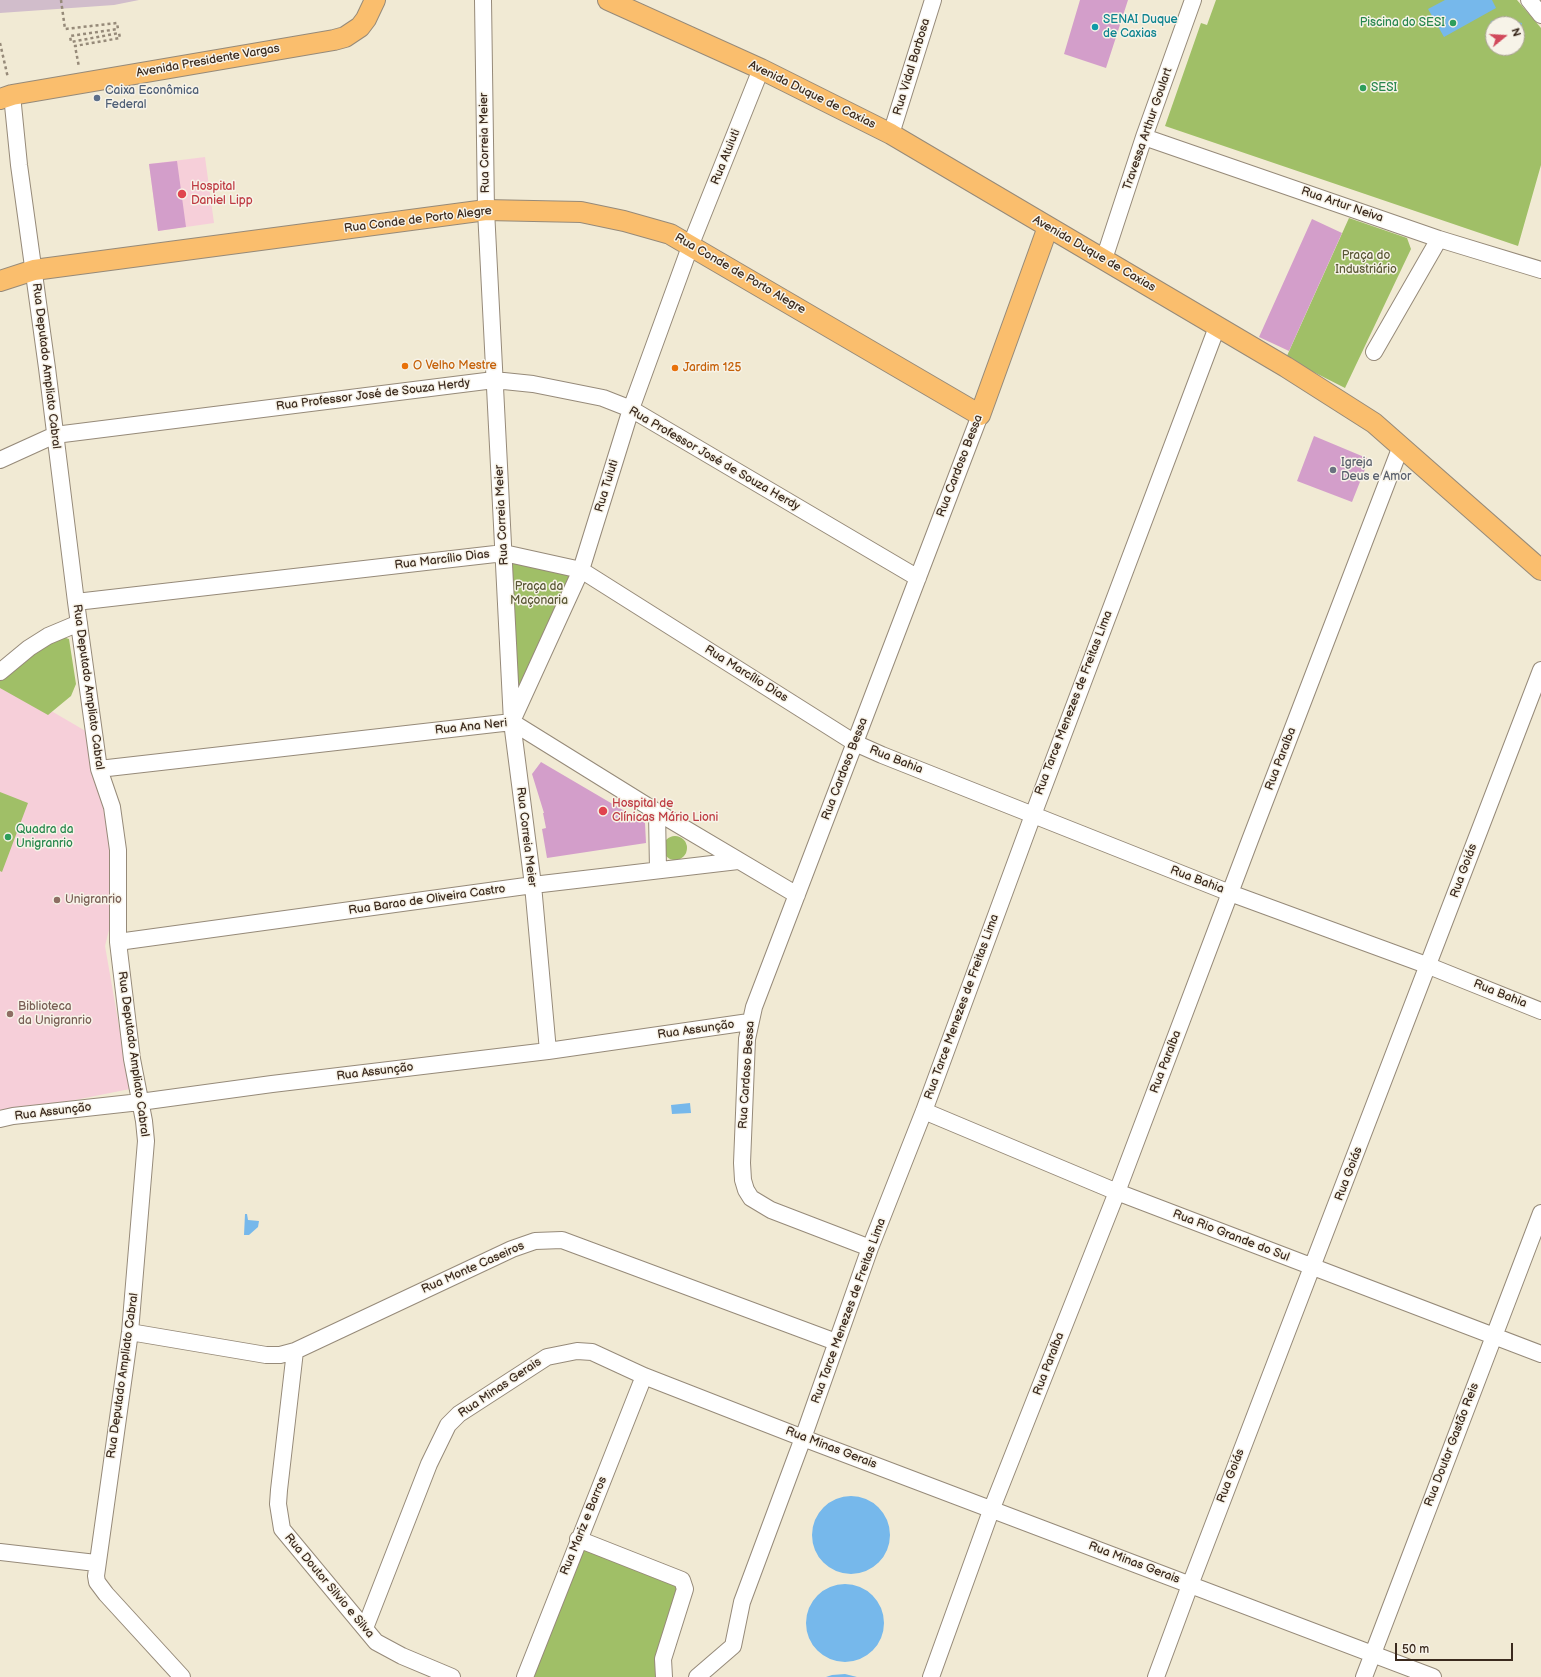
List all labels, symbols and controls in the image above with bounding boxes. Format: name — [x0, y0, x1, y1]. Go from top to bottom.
place label: SENAI Duque de Caxias — [1103, 13, 1178, 41]
place label: Piscina do SESI — [1360, 16, 1445, 30]
north arrow — [1485, 16, 1525, 56]
street label: Rua Vidal Barbosa — [890, 17, 934, 117]
marker: Piscina do SESI — [1448, 18, 1458, 28]
marker: SENAI Duque de Caxias — [1090, 22, 1100, 32]
text: N — [1508, 26, 1523, 38]
street label: Avenida Presidente Vargas — [135, 41, 281, 81]
street label: Avenida Duque de Caxias — [746, 58, 878, 132]
street label: Travessa Arthur Goulart — [1120, 66, 1176, 192]
place label: SESI — [1371, 81, 1397, 95]
marker: SESI — [1358, 83, 1368, 93]
place label: Caixa Econômica Federal — [105, 84, 199, 112]
marker: Caixa Econômica Federal — [92, 93, 102, 103]
street label: Rua Correia Meier — [477, 93, 493, 193]
street label: Rua Atuiuti — [708, 127, 744, 187]
place label: Hospital Daniel Lipp — [191, 180, 253, 208]
street label: Rua Artur Neiva — [1299, 184, 1385, 226]
marker: Hospital Daniel Lipp — [176, 188, 188, 200]
street label: Rua Conde de Porto Alegre — [343, 204, 493, 236]
street label: Avenida Duque de Caxias — [1030, 213, 1158, 295]
street label: Rua Conde de Porto Alegre — [672, 231, 808, 317]
park label: Praça do Industriário — [1335, 249, 1397, 277]
street label: Rua Deputado Ampliato Cabral — [29, 282, 63, 450]
place label: O Velho Mestre — [413, 359, 497, 373]
marker: O Velho Mestre — [400, 361, 410, 371]
place label: Jardim 125 — [683, 361, 741, 375]
marker: Jardim 125 — [670, 363, 680, 373]
street label: Rua Professor José de Souza Herdy — [275, 376, 471, 414]
street label: Rua Professor José de Souza Herdy — [626, 404, 802, 514]
street label: Rua Cardoso Bessa — [934, 413, 986, 519]
place label: Igreja Deus e Amor — [1341, 456, 1411, 484]
street label: Rua Tuiuti — [592, 458, 622, 514]
street label: Rua Correia Meier — [492, 464, 512, 566]
marker: Igreja Deus e Amor — [1328, 465, 1338, 475]
street label: Rua Marcílio Dias — [394, 547, 490, 573]
park label: Praça da Maçonaria — [510, 580, 568, 608]
street label: Rua Deputado Ampliato Cabral — [69, 603, 107, 771]
street label: Rua Tarce Menezes de Freitas Lima — [1032, 609, 1116, 797]
street label: Rua Marcílio Dias — [702, 643, 790, 705]
street label: Rua Ana Neri — [434, 716, 508, 738]
street label: Rua Cardoso Bessa — [819, 716, 871, 822]
street label: Rua Paraíba — [1262, 725, 1300, 793]
street label: Rua Bahia — [867, 743, 925, 777]
street label: Rua Correia Meier — [513, 786, 539, 888]
place label: Hospital de Clínicas Mário Lioni — [612, 797, 718, 825]
marker: Hospital de Clínicas Mário Lioni — [597, 805, 609, 817]
place label: Quadra da Unigranrio — [16, 823, 73, 851]
marker: Quadra da Unigranrio — [3, 832, 13, 842]
street label: Rua Goiás — [1448, 842, 1480, 900]
street label: Rua Bahia — [1168, 863, 1226, 897]
street label: Rua Barao de Oliveira Castro — [348, 882, 506, 918]
place label: Unigranrio — [65, 893, 122, 907]
marker: Unigranrio — [52, 895, 62, 905]
street label: Rua Tarce Menezes de Freitas Lima — [922, 912, 1002, 1102]
street label: Rua Deputado Ampliato Cabral — [114, 970, 152, 1138]
street label: Rua Bahia — [1471, 977, 1529, 1011]
place label: Biblioteca da Unigranrio — [18, 1000, 92, 1028]
marker: Biblioteca da Unigranrio — [5, 1009, 15, 1019]
street label: Rua Assunção — [657, 1017, 735, 1043]
street label: Rua Cardoso Bessa — [736, 1020, 758, 1130]
street label: Rua Paraíba — [1147, 1028, 1185, 1096]
street label: Rua Assunção — [336, 1060, 414, 1084]
street label: Rua Assunção — [14, 1100, 92, 1124]
street label: Rua Goiás — [1332, 1145, 1366, 1203]
street label: Rua Rio Grande do Sul — [1171, 1207, 1291, 1265]
street label: Rua Tarce Menezes de Freitas Lima — [809, 1216, 889, 1406]
street label: Rua Monte Caseiros — [419, 1239, 527, 1297]
street label: Rua Deputado Ampliato Cabral — [104, 1292, 142, 1460]
street label: Rua Paraíba — [1030, 1330, 1068, 1398]
street label: Rua Minas Gerais — [456, 1355, 544, 1421]
street label: Rua Doutor Gastão Reis — [1422, 1381, 1482, 1509]
street label: Rua Minas Gerais — [783, 1424, 879, 1472]
street label: Rua Goiás — [1214, 1447, 1248, 1505]
street label: Rua Mariz e Barros — [558, 1475, 610, 1577]
street label: Rua Doutor Silvio e Silva — [281, 1531, 377, 1641]
street label: Rua Minas Gerais — [1086, 1539, 1182, 1587]
scale bar — [1397, 1635, 1515, 1661]
text: 50 m — [1402, 1642, 1429, 1657]

